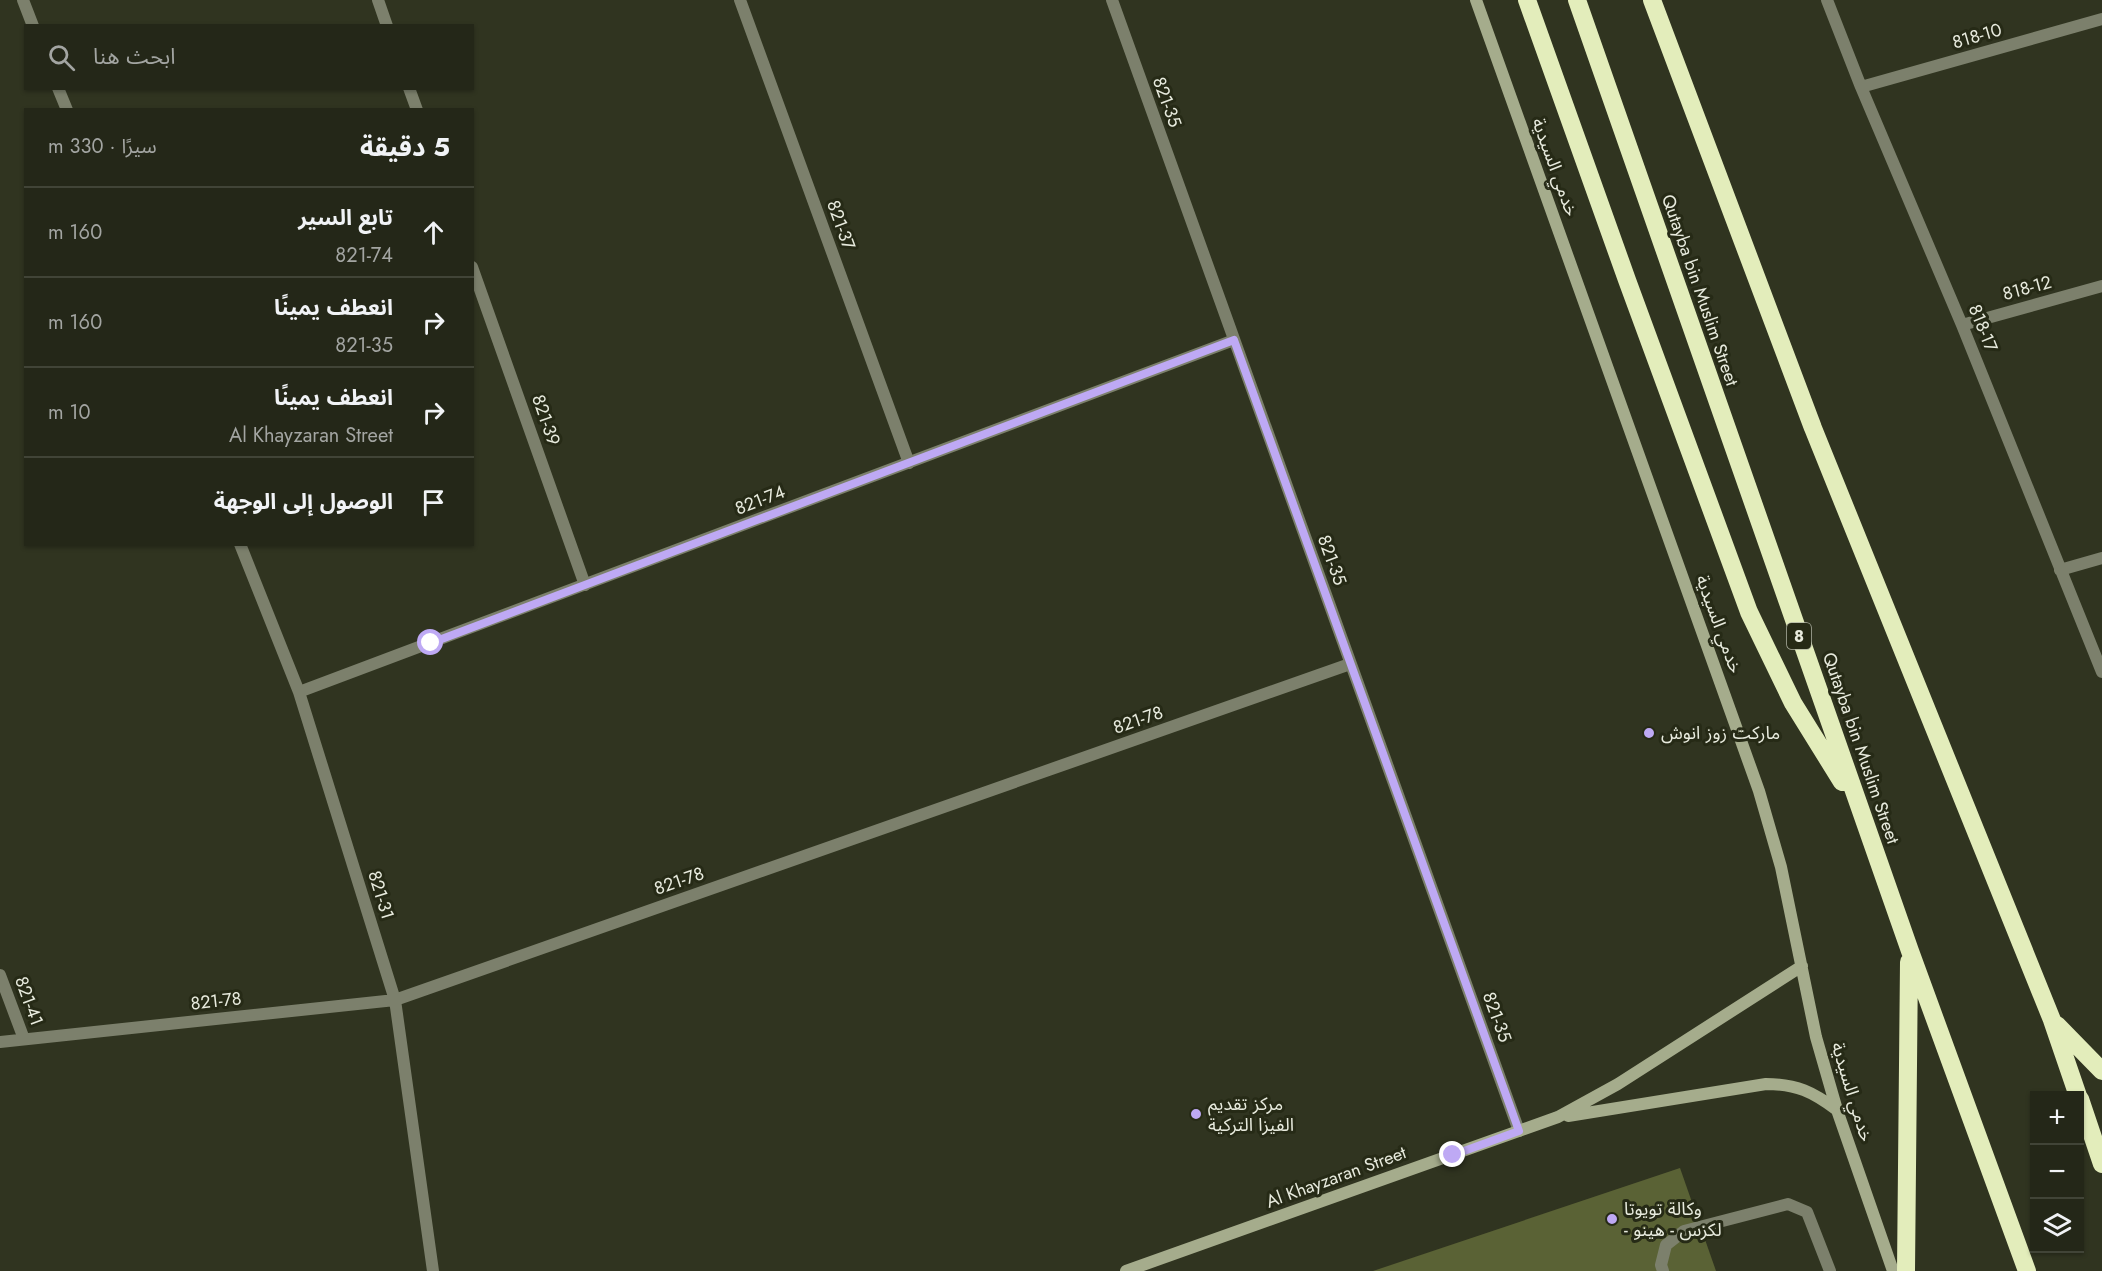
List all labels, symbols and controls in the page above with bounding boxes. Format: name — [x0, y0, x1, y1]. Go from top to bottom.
street label: 818-10 — [1949, 16, 2005, 55]
search box — [24, 24, 474, 90]
text: ابحث هنا — [93, 40, 175, 72]
icon: search — [45, 41, 78, 74]
street label: 821-35 — [1146, 73, 1188, 131]
street label: خدمي السيدية — [1525, 114, 1585, 220]
text: 5 دقيقة — [360, 128, 450, 166]
text: سيرًا · 330 m — [48, 132, 157, 161]
street label: Qutayba bin Muslim Street — [1655, 191, 1745, 390]
street label: 821-37 — [820, 197, 862, 254]
text: تابع السير — [298, 201, 393, 233]
icon: ahead — [417, 216, 450, 249]
text: 160 m — [48, 218, 102, 247]
text: 821-74 — [335, 241, 393, 270]
street label: 818-12 — [2000, 269, 2054, 307]
text: انعطف يمينًا — [274, 291, 393, 323]
street label: 818-17 — [1962, 300, 2004, 356]
icon: right — [417, 306, 450, 339]
text: 160 m — [48, 308, 102, 337]
text: 821-35 — [335, 331, 393, 360]
text: انعطف يمينًا — [274, 381, 393, 413]
street label: 821-39 — [525, 391, 567, 449]
icon: right — [417, 396, 450, 429]
text: 10 m — [48, 398, 91, 427]
text: Al Khayzaran Street — [229, 421, 393, 450]
street label: 821-74 — [731, 479, 789, 521]
text: الوصول إلى الوجهة — [214, 485, 393, 517]
icon: arrive — [417, 486, 450, 519]
street label: 821-35 — [1311, 531, 1353, 589]
street label: خدمي السيدية — [1689, 571, 1749, 677]
road number: 8 — [1787, 623, 1811, 649]
route start — [417, 629, 443, 655]
street label: Qutayba bin Muslim Street — [1816, 649, 1906, 848]
street label: 821-78 — [1110, 699, 1166, 741]
place label: ماركت زوز انوش — [1661, 720, 1780, 746]
marker: ماركت زوز انوش — [1642, 726, 1656, 740]
street label: 821-78 — [651, 860, 707, 902]
street label: 821-31 — [361, 867, 401, 923]
street label: 821-41 — [8, 973, 50, 1029]
street label: 821-78 — [189, 985, 243, 1017]
street label: 821-35 — [1476, 988, 1518, 1046]
street label: خدمي السيدية — [1824, 1039, 1879, 1145]
place label: مركز تقديم الفيزا التركية — [1208, 1091, 1294, 1138]
map controls — [2030, 1091, 2084, 1253]
button: + — [2030, 1091, 2084, 1145]
marker: مركز تقديم الفيزا التركية — [1189, 1107, 1203, 1121]
street label: Al Khayzaran Street — [1262, 1139, 1410, 1214]
route end — [1439, 1141, 1465, 1167]
button: − — [2030, 1145, 2084, 1199]
place label: وكالة تويوتا - لكزس - هينو — [1624, 1196, 1722, 1243]
button: layers — [2030, 1199, 2084, 1253]
marker: وكالة تويوتا - لكزس - هينو — [1605, 1212, 1619, 1226]

